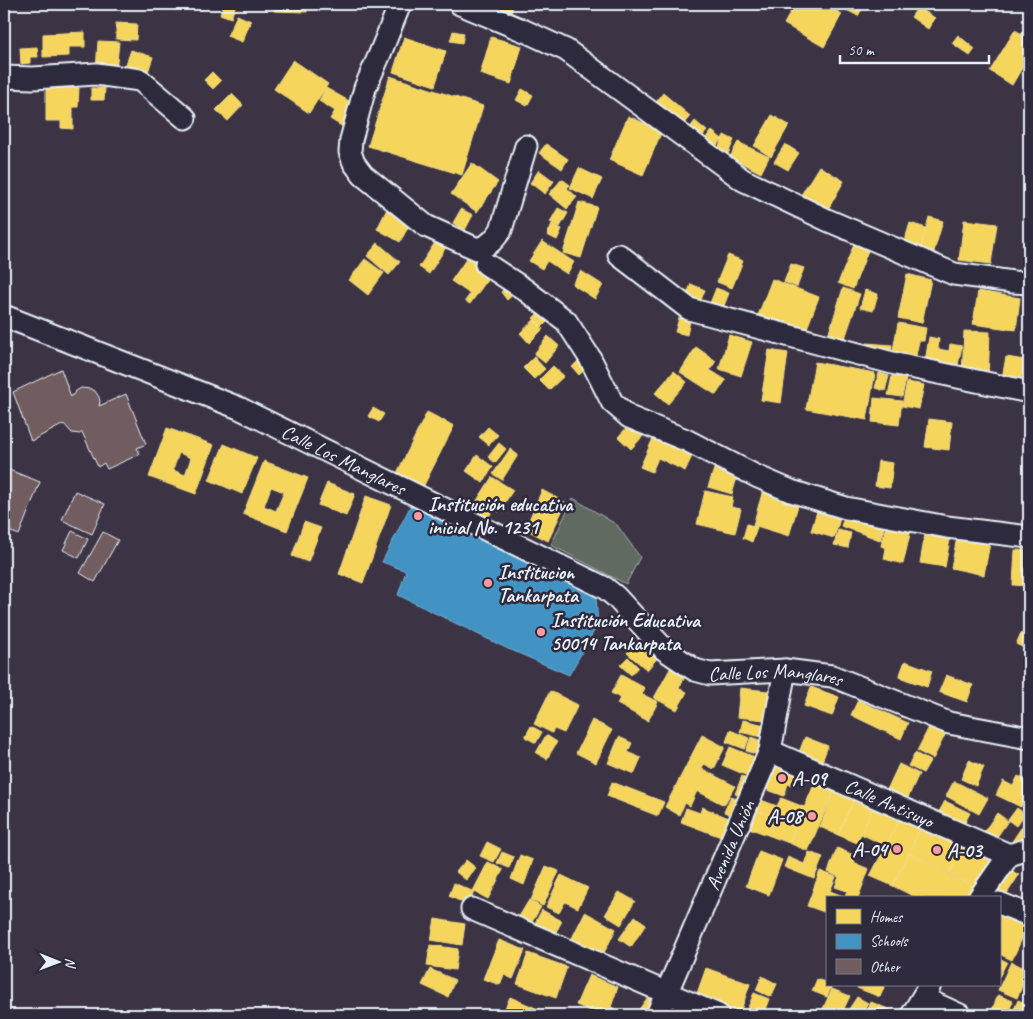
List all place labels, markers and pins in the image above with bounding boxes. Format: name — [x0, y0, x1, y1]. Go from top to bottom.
place label: Institución educativa inicial No. 1231 — [428, 492, 574, 540]
marker: Institución educativa inicial No. 1231 — [412, 510, 424, 522]
place label: Institucion Tankarpata — [498, 560, 580, 608]
marker: Institucion Tankarpata — [482, 577, 494, 589]
place label: Institución Educativa 50014 Tankarpata — [551, 608, 702, 656]
marker: Institución Educativa 50014 Tankarpata — [535, 626, 547, 638]
place label: A-09 — [792, 766, 829, 791]
marker: A-09 — [776, 772, 788, 784]
place label: A-08 — [767, 804, 805, 829]
marker: A-08 — [806, 810, 818, 822]
place label: A-04 — [852, 837, 890, 862]
place label: A-03 — [947, 838, 984, 863]
marker: A-04 — [891, 843, 903, 855]
marker: A-03 — [931, 844, 943, 856]

